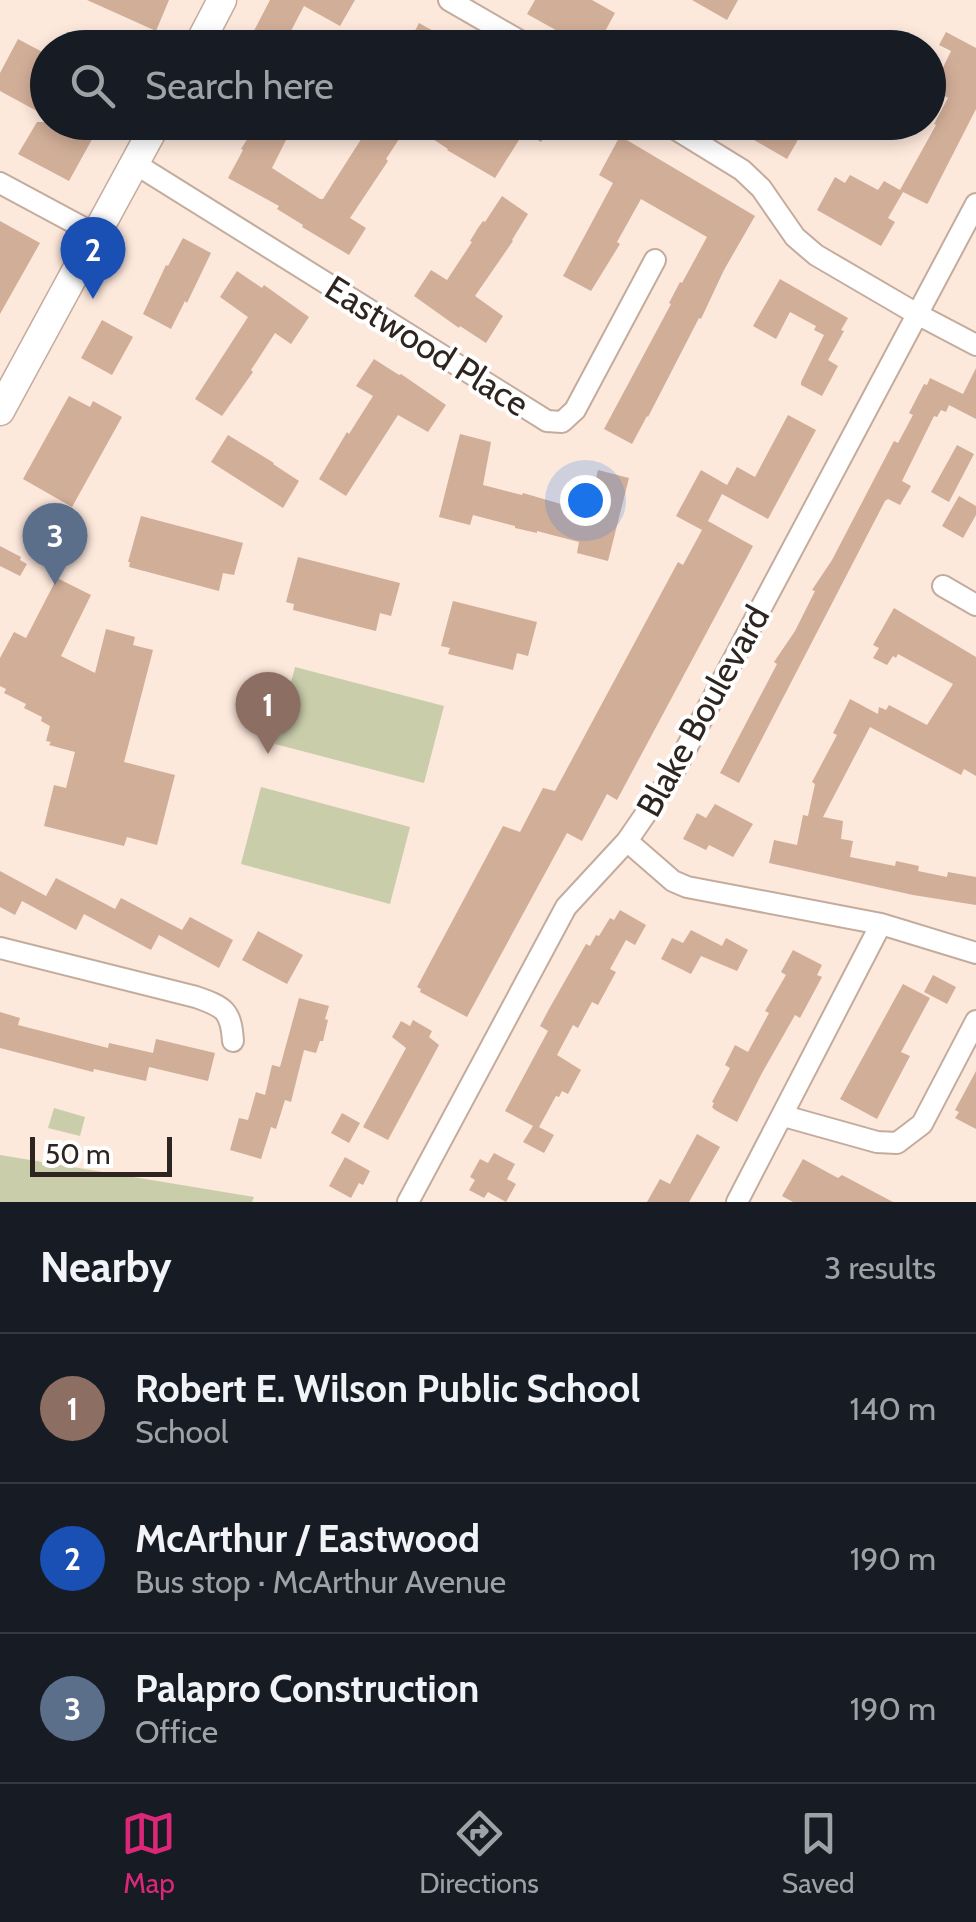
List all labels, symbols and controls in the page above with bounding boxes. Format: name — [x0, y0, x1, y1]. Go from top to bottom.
search box — [30, 30, 946, 140]
icon: search — [65, 58, 120, 113]
text: Search here — [145, 62, 334, 109]
pin: 2 — [61, 216, 126, 299]
street label: Eastwood Place — [318, 266, 537, 425]
your location — [560, 475, 611, 526]
pin: 3 — [22, 502, 88, 585]
street label: Blake Boulevard — [627, 598, 778, 824]
pin: 1 — [236, 672, 300, 754]
scale bar — [30, 1132, 172, 1176]
text: 50 m — [45, 1137, 111, 1171]
text: Nearby — [40, 1241, 172, 1293]
text: 3 results — [824, 1248, 936, 1287]
text: Robert E. Wilson Public School — [135, 1365, 640, 1412]
text: 1 — [67, 1389, 78, 1428]
text: 140 m — [849, 1389, 936, 1428]
text: School — [135, 1412, 228, 1451]
text: McArthur / Eastwood — [135, 1515, 480, 1562]
text: 2 — [64, 1539, 81, 1578]
text: 190 m — [850, 1539, 936, 1578]
text: Bus stop · McArthur Avenue — [135, 1562, 506, 1601]
text: Palapro Construction — [135, 1665, 479, 1712]
text: 3 — [64, 1689, 81, 1728]
text: 190 m — [850, 1689, 936, 1728]
text: Office — [135, 1712, 218, 1751]
tab: Map — [121, 1806, 176, 1900]
tab: Directions — [419, 1806, 539, 1900]
tab: Saved — [782, 1806, 855, 1900]

